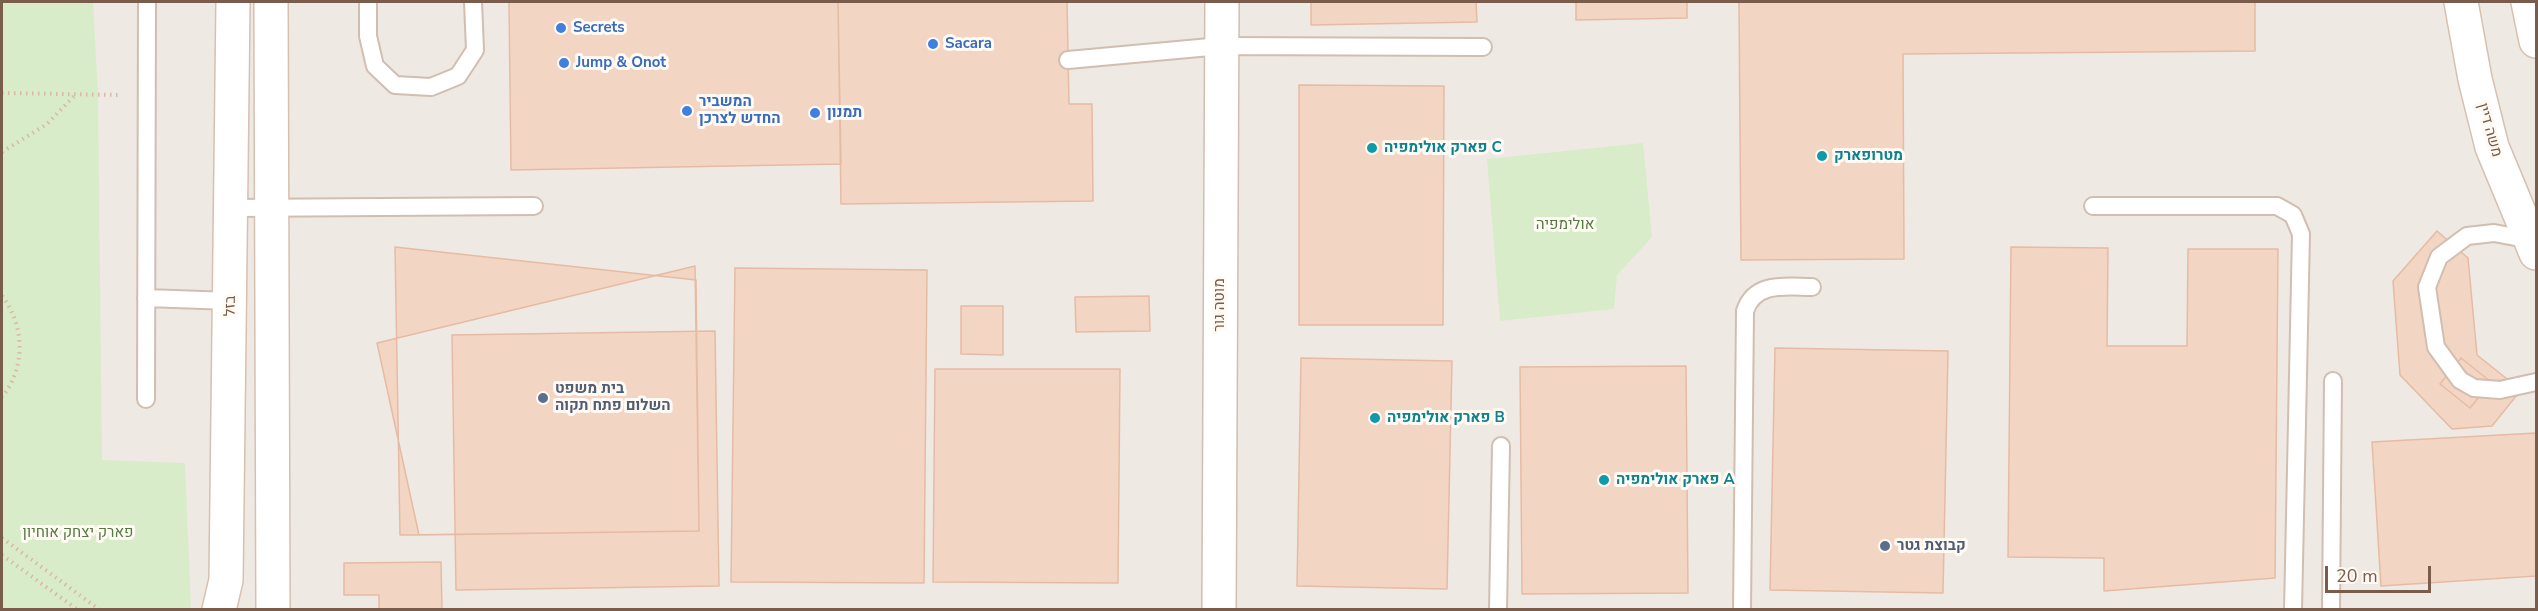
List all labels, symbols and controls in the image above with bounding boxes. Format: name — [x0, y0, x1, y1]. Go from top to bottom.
place label: Secrets — [573, 19, 625, 37]
marker: Secrets — [554, 21, 568, 35]
place label: Sacara — [945, 35, 992, 53]
marker: Sacara — [926, 37, 940, 51]
place label: Jump & Onot — [576, 54, 666, 72]
marker: Jump & Onot — [557, 56, 571, 70]
place label: המשביר החדש לצרכן — [699, 93, 780, 128]
street label: משה דיין — [2473, 101, 2505, 159]
marker: המשביר החדש לצרכן — [680, 104, 694, 118]
place label: תמנון — [827, 104, 862, 122]
marker: תמנון — [808, 106, 822, 120]
place label: פארק אולימפיה C — [1384, 139, 1502, 157]
marker: פארק אולימפיה C — [1365, 141, 1379, 155]
place label: מטרופארק — [1834, 147, 1903, 165]
marker: מטרופארק — [1815, 149, 1829, 163]
park label: אולימפיה — [1536, 216, 1594, 234]
street label: מוטה גור — [1211, 278, 1229, 332]
street label: בזל — [222, 295, 240, 317]
place label: בית משפט השלום פתח תקוה — [555, 380, 671, 415]
marker: בית משפט השלום פתח תקוה — [536, 391, 550, 405]
place label: פארק אולימפיה B — [1387, 409, 1505, 427]
marker: פארק אולימפיה B — [1368, 411, 1382, 425]
place label: פארק אולימפיה A — [1616, 471, 1735, 489]
marker: פארק אולימפיה A — [1597, 473, 1611, 487]
park label: פארק יצחק אוחיון — [23, 524, 133, 542]
place label: קבוצת גטר — [1897, 537, 1966, 555]
marker: קבוצת גטר — [1878, 539, 1892, 553]
scale bar — [2328, 554, 2434, 592]
text: 20 m — [2336, 564, 2378, 588]

